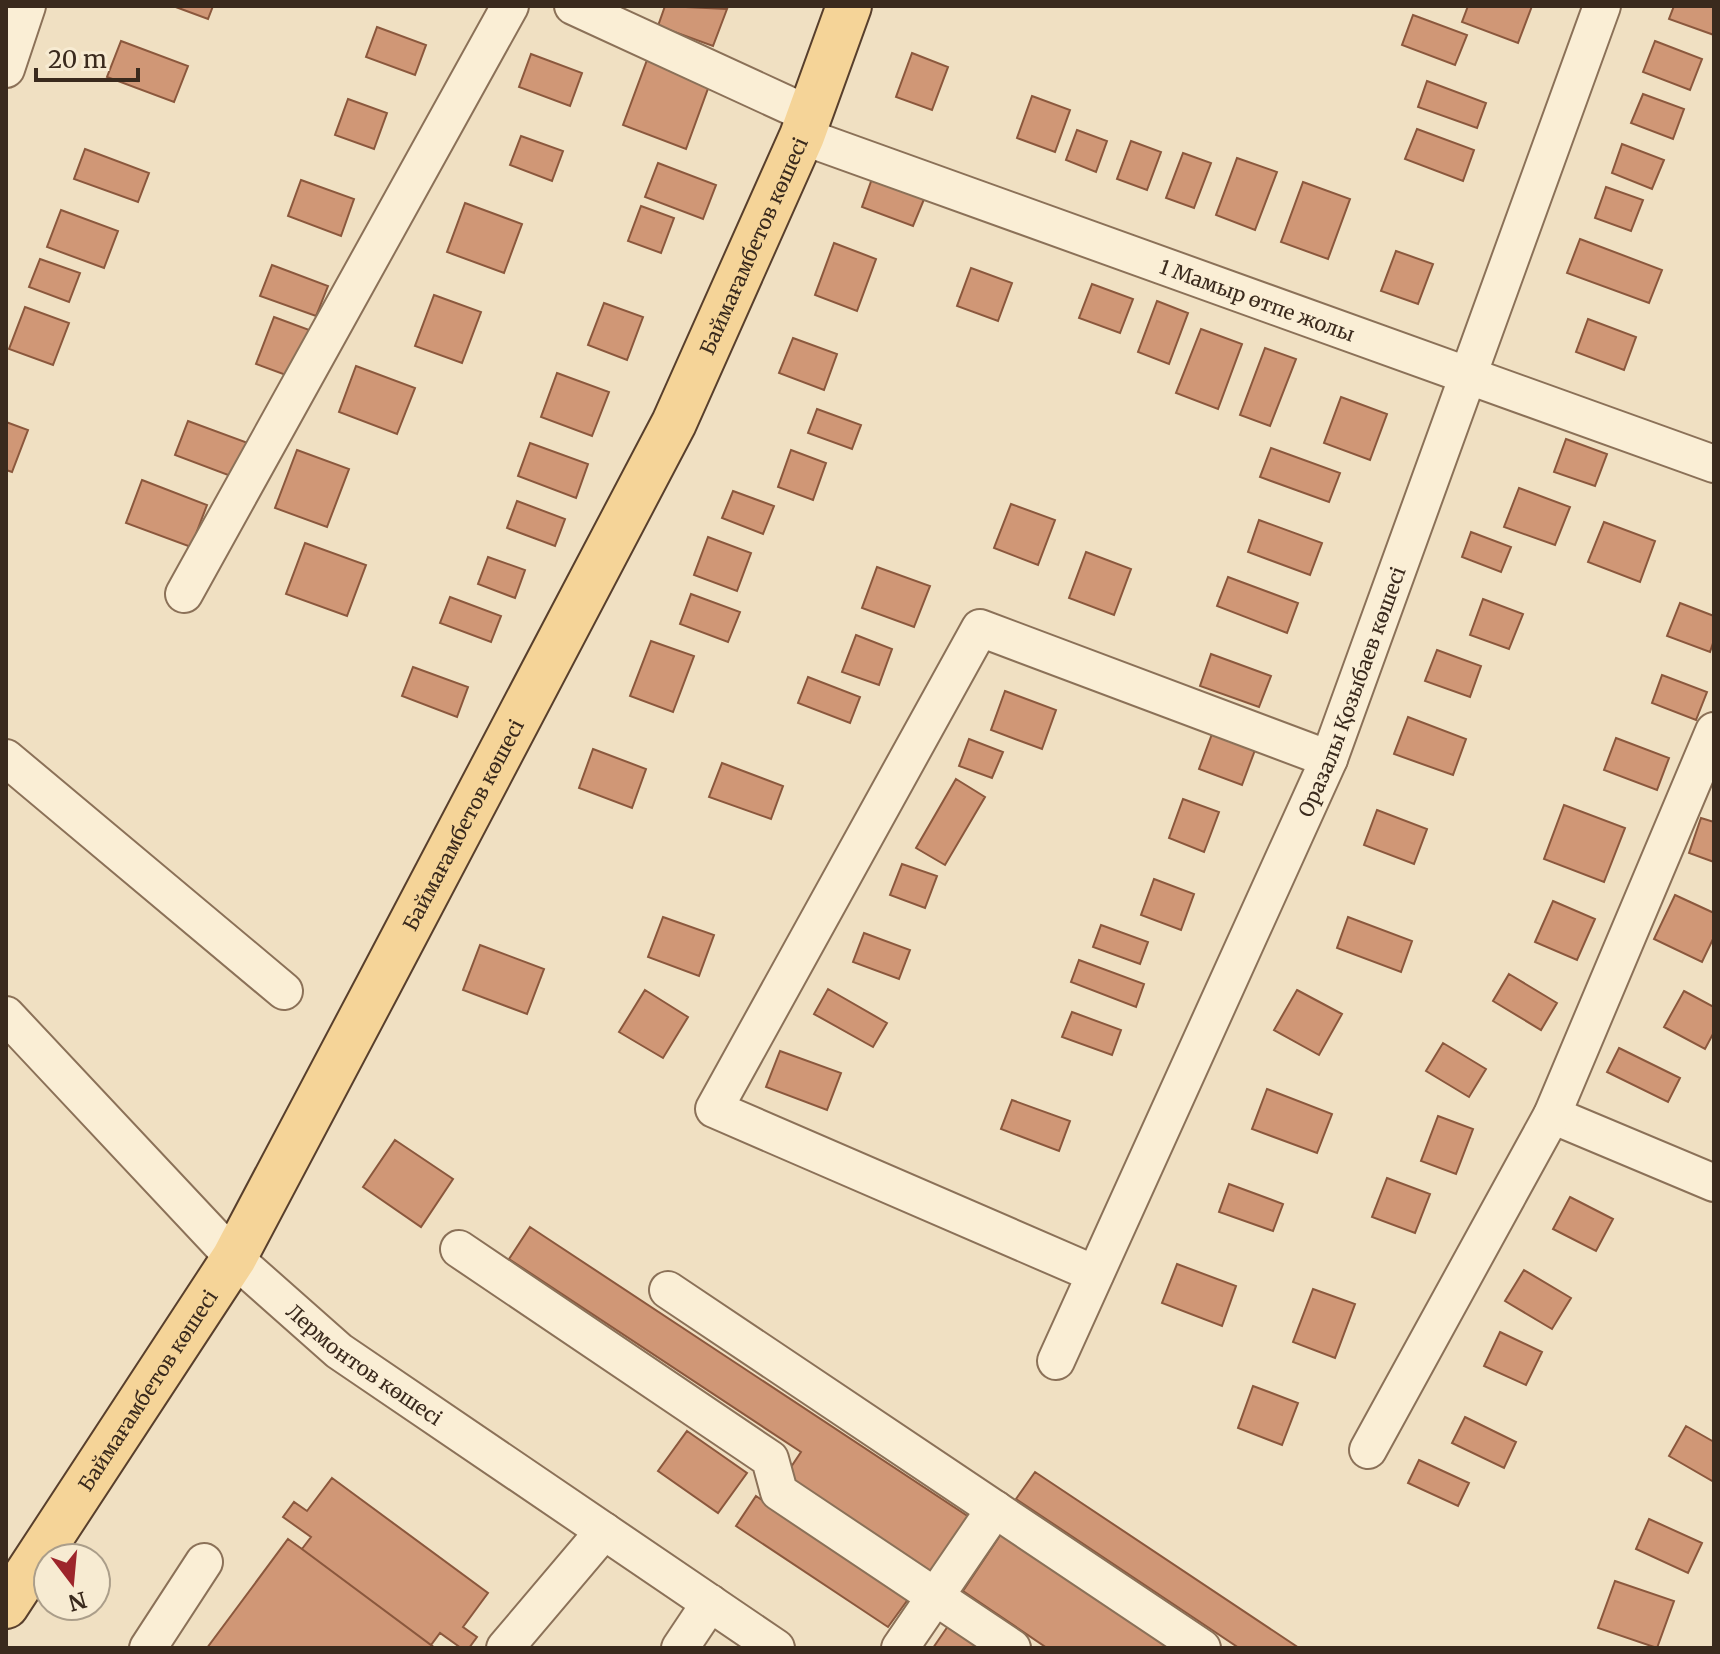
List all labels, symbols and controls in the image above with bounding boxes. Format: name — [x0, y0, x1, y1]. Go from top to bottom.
scale bar — [36, 32, 138, 82]
text: 20 m — [48, 44, 107, 75]
street label: Баймағамбетов көшесі — [694, 133, 812, 358]
street label: 1 Мамыр өтпе жолы — [1157, 253, 1358, 346]
street label: Оразалы Қозыбаев көшесі — [1292, 563, 1410, 821]
street label: Баймағамбетов көшесі — [397, 715, 529, 935]
street label: Баймағамбетов көшесі — [72, 1285, 222, 1495]
street label: Лермонтов көшесі — [282, 1298, 447, 1430]
north arrow — [32, 1542, 112, 1622]
text: N — [65, 1585, 90, 1617]

